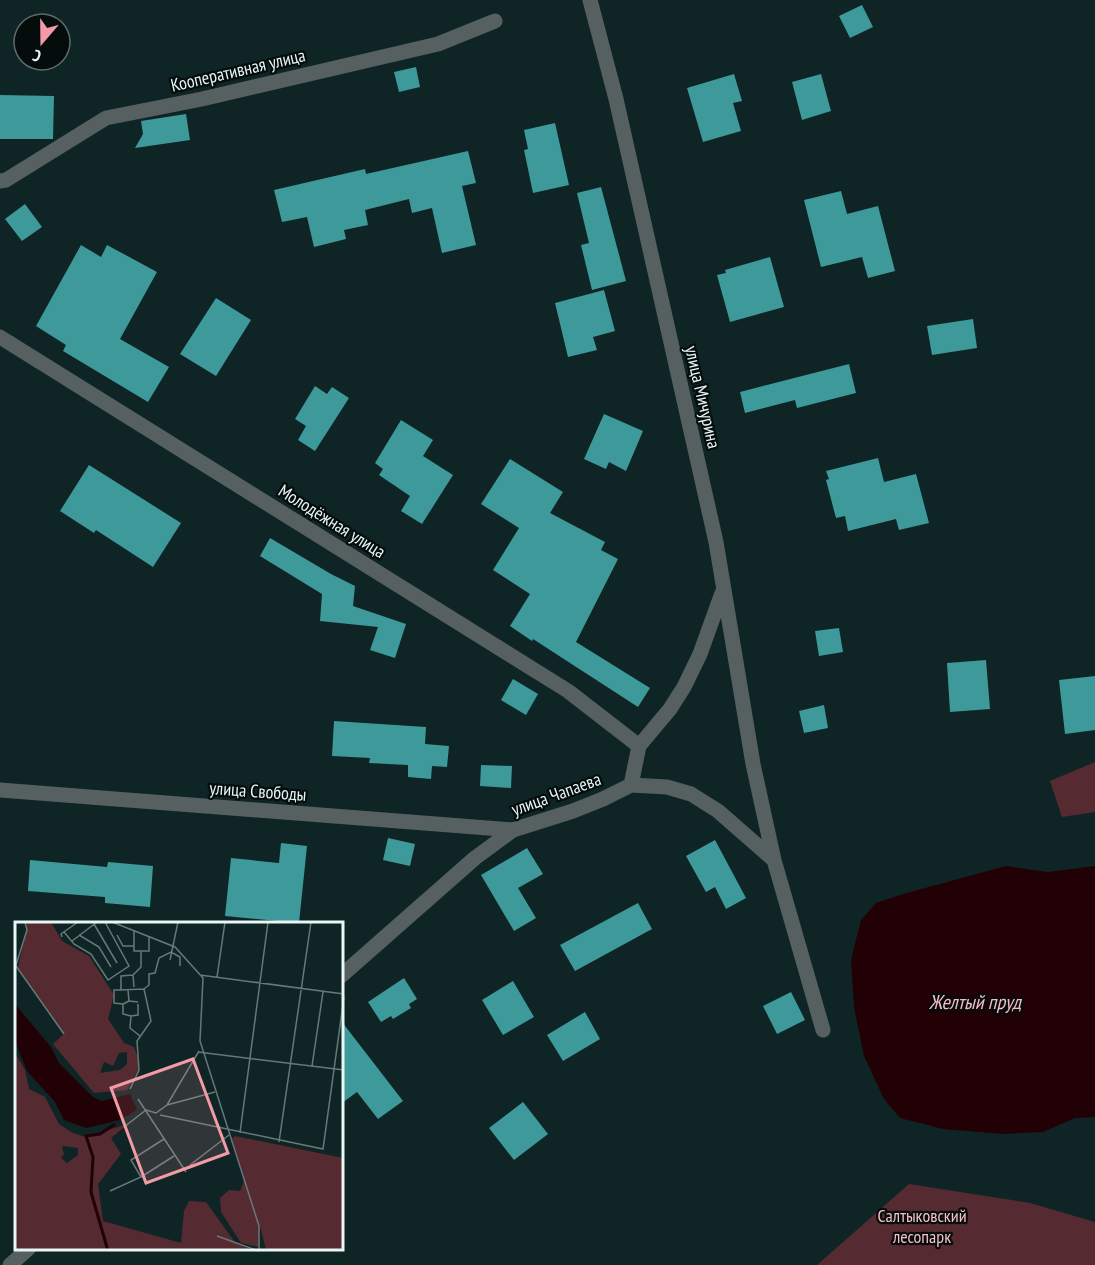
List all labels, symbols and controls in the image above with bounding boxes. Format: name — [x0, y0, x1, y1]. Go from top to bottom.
north arrow — [12, 12, 72, 72]
street label: Кооперативная улица — [169, 43, 307, 97]
text: С — [29, 45, 44, 67]
street label: улица Мичурина — [680, 343, 726, 451]
street label: Молодёжная улица — [274, 479, 390, 563]
street label: улица Чапаева — [508, 767, 604, 821]
street label: улица Свободы — [209, 776, 307, 806]
inset map — [15, 922, 344, 1250]
water label: Желтый пруд — [928, 989, 1022, 1015]
park label: Салтыковский лесопарк — [877, 1204, 967, 1248]

